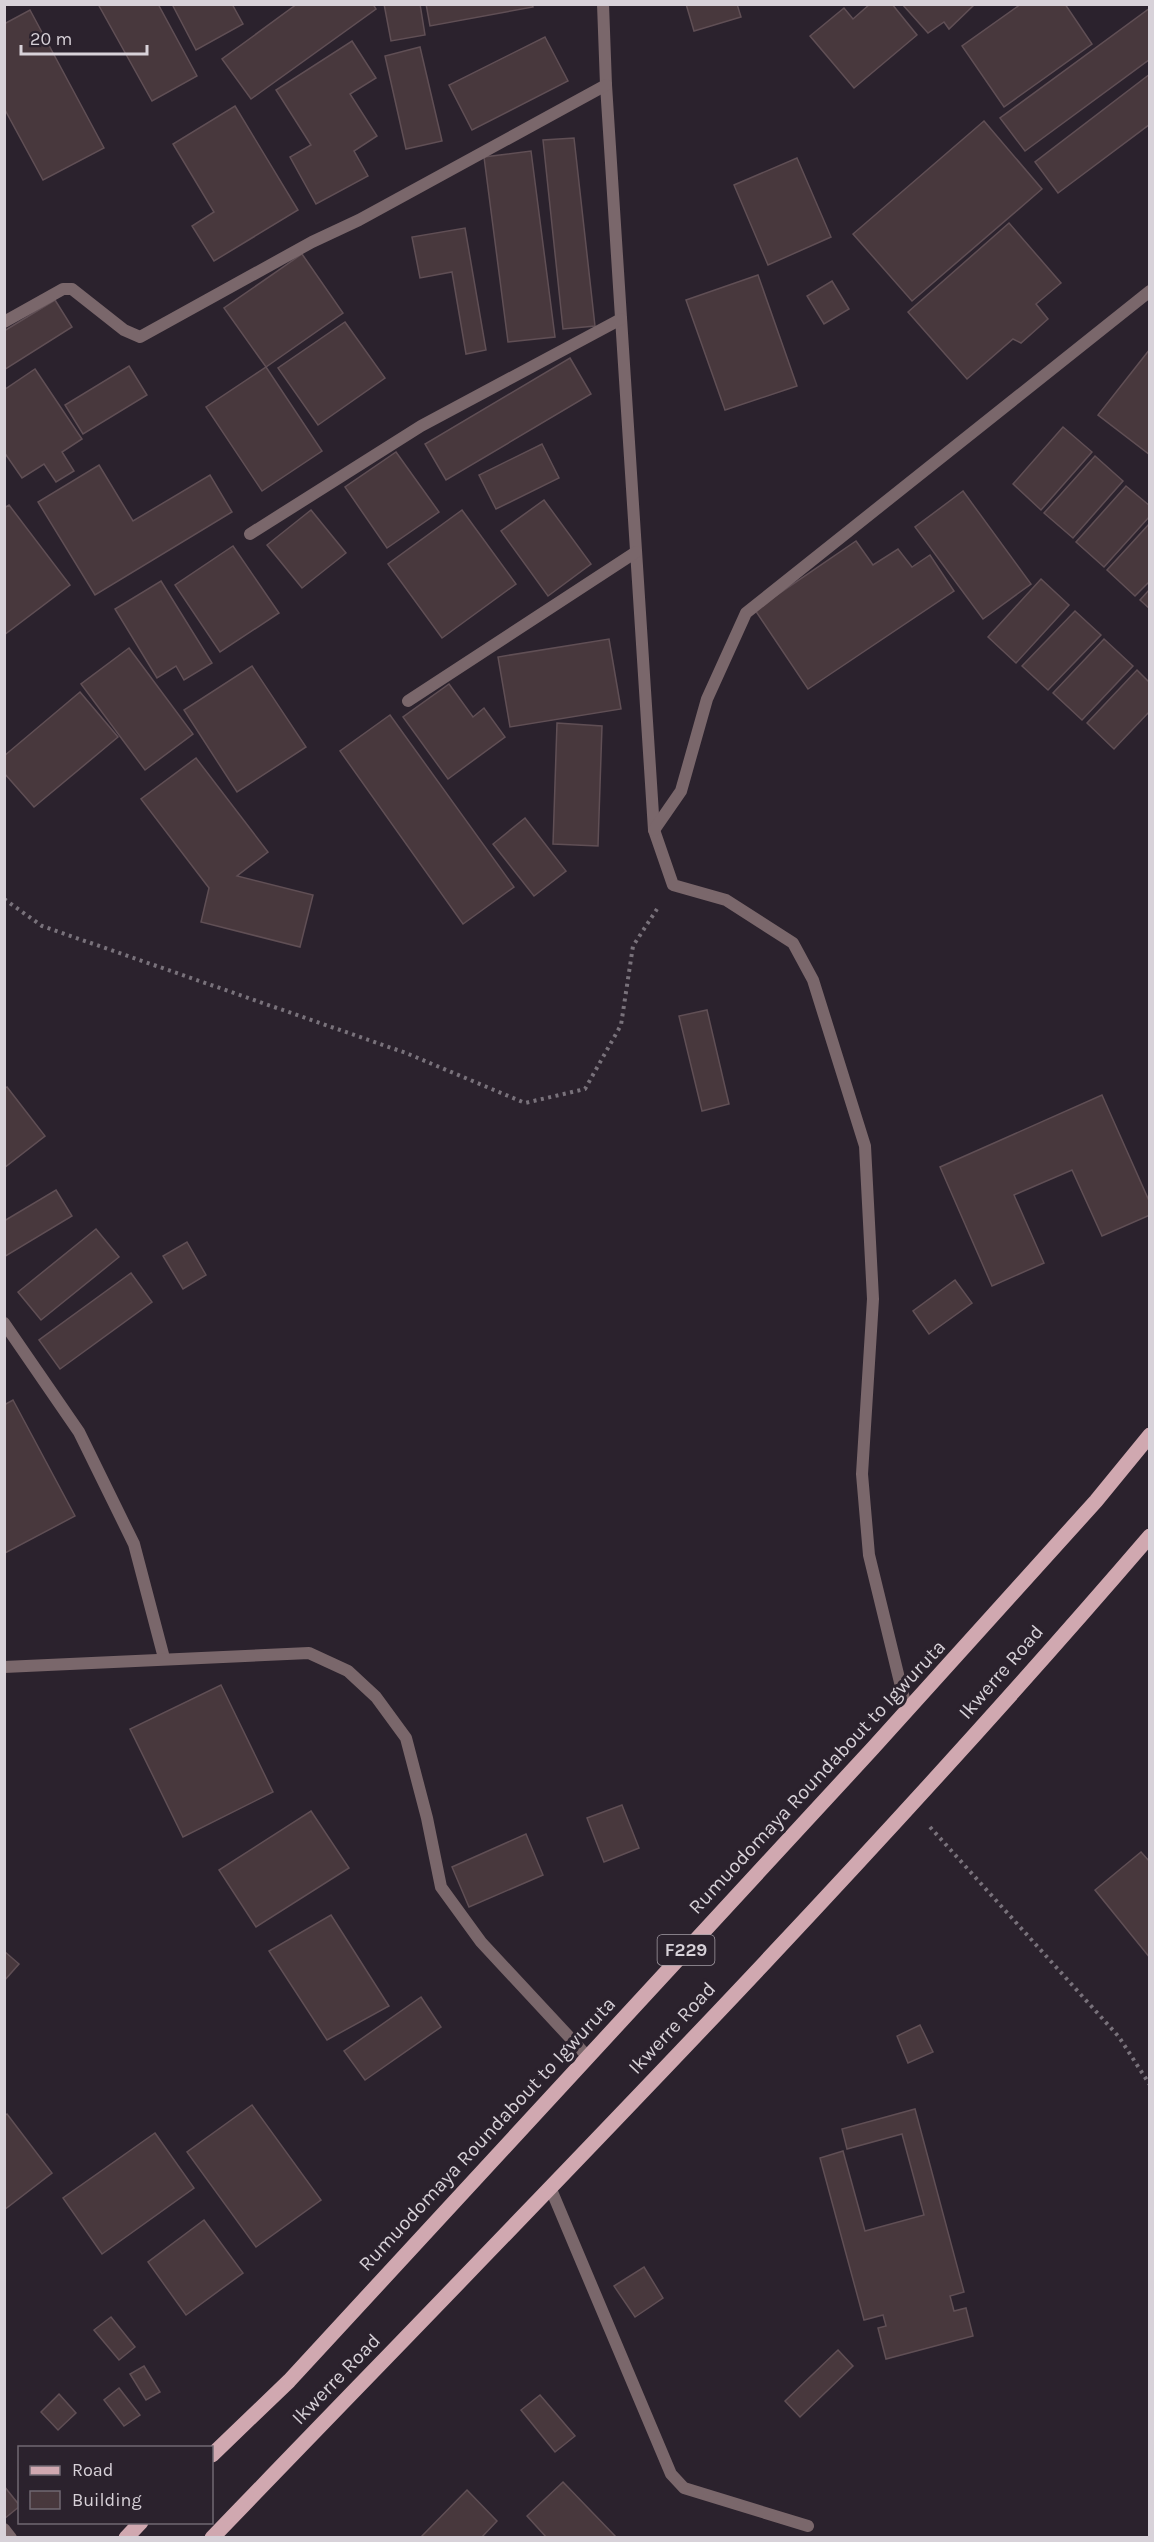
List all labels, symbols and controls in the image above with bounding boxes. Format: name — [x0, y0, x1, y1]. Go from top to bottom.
scale bar — [21, 18, 147, 56]
text: 20 m — [30, 28, 72, 50]
street label: Ikwerre Road — [954, 1620, 1048, 1724]
street label: Rumuodomaya Roundabout to Igwuruta — [684, 1635, 950, 1919]
road number: F229 — [658, 1935, 714, 1965]
street label: Ikwerre Road — [624, 1977, 720, 2079]
street label: Rumuodomaya Roundabout to Igwuruta — [354, 1992, 620, 2276]
street label: Ikwerre Road — [287, 2329, 385, 2429]
legend — [18, 2446, 213, 2524]
text: Road — [72, 2459, 113, 2481]
text: Building — [72, 2489, 142, 2511]

